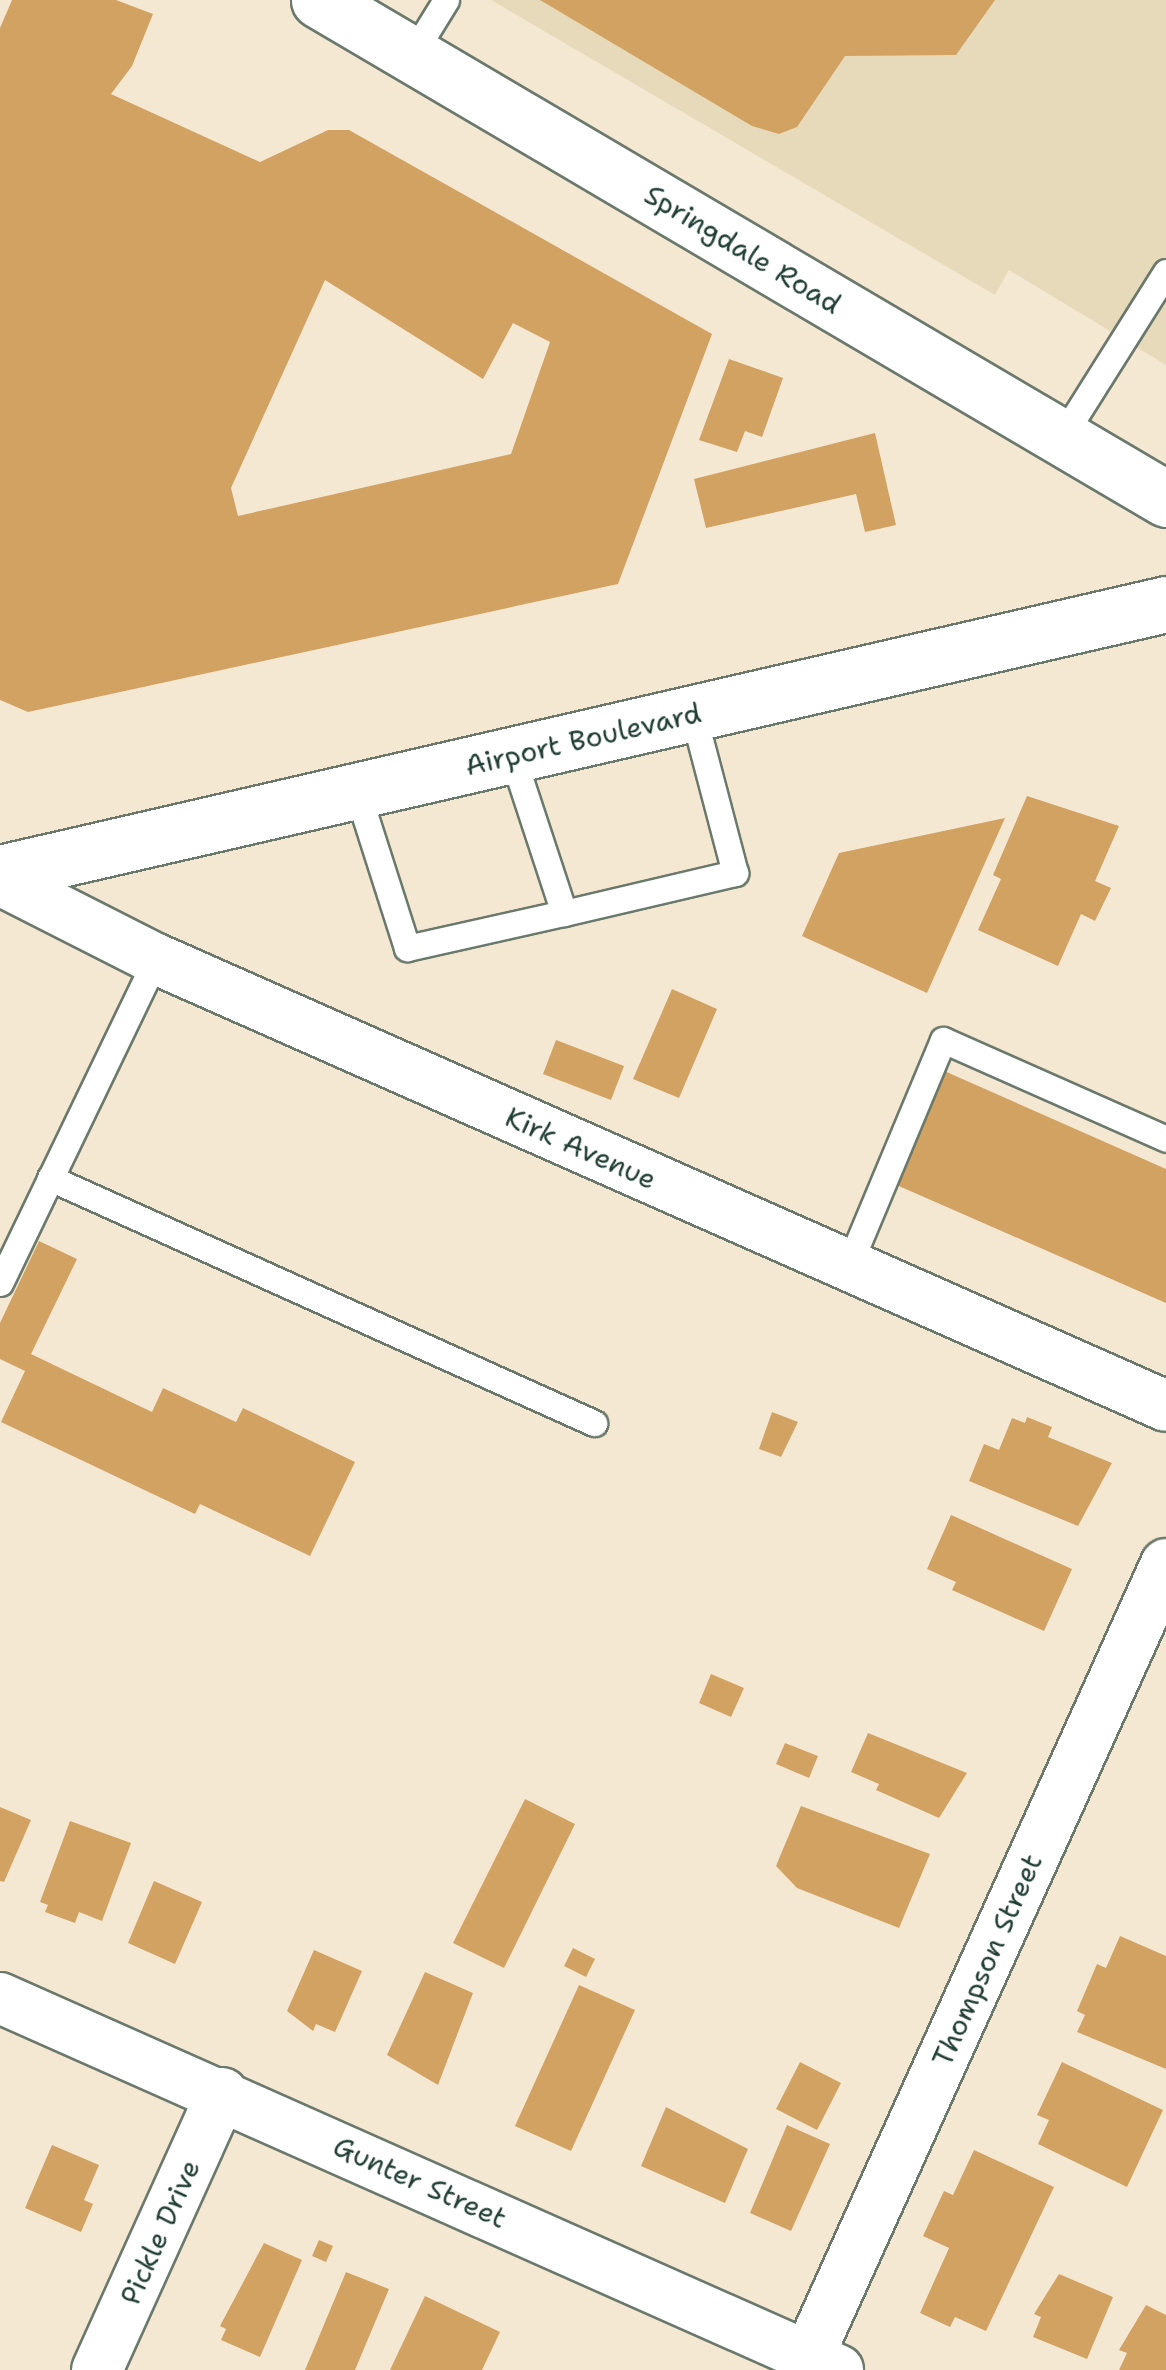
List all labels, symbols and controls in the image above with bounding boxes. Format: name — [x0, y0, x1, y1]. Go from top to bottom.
street label: Springdale Road — [639, 177, 847, 321]
street label: Airport Boulevard — [462, 695, 704, 783]
street label: Kirk Avenue — [500, 1100, 662, 1196]
street label: Thompson Street — [925, 1849, 1049, 2071]
street label: Gunter Street — [328, 2129, 512, 2235]
street label: Pickle Drive — [113, 2154, 207, 2310]

